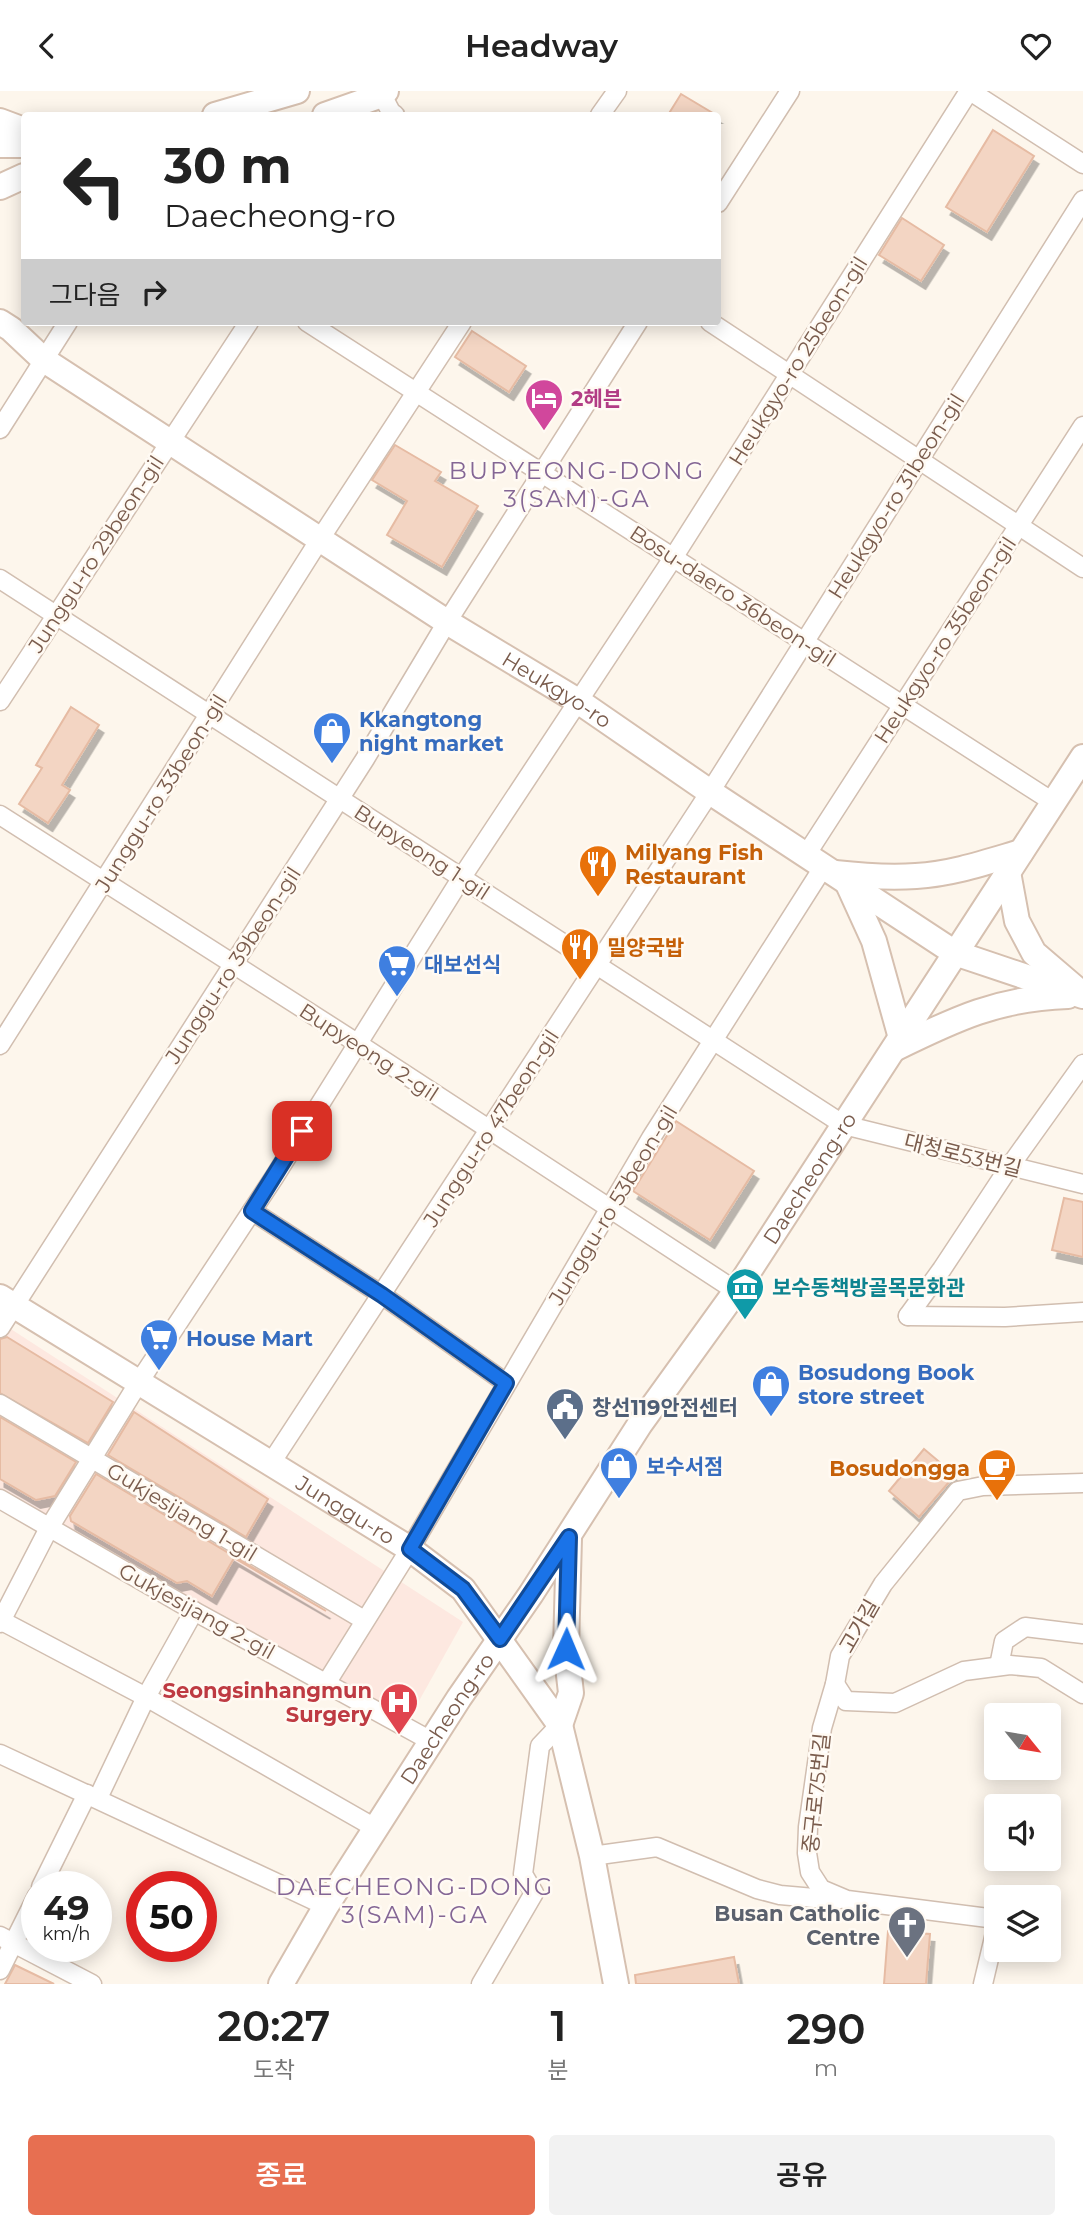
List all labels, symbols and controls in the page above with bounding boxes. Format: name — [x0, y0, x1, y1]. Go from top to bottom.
text: Headway — [465, 26, 618, 65]
icon: back — [28, 27, 66, 65]
icon: heart — [1017, 27, 1055, 65]
text: 30 m — [164, 136, 292, 195]
icon: left — [49, 140, 140, 231]
text: Daecheong-ro — [164, 196, 396, 235]
street label: Heukgyo-ro 25beon-gil — [723, 252, 873, 470]
icon: right — [135, 273, 173, 311]
text: 그다음 — [49, 279, 121, 311]
hotel icon: 2헤븐 — [523, 377, 565, 432]
place label: 2헤븐 — [571, 386, 622, 411]
street label: Heukgyo-ro 31beon-gil — [823, 389, 969, 603]
street label: Junggu-ro 29beon-gil — [22, 451, 169, 658]
district label: BUPYEONG-DONG 3(SAM)-GA — [449, 456, 705, 513]
street label: Bosu-daero 36beon-gil — [625, 520, 841, 672]
street label: Heukgyo-ro 35beon-gil — [869, 532, 1021, 748]
street label: Heukgyo-ro — [498, 646, 616, 733]
street label: Junggu-ro 33beon-gil — [89, 690, 232, 897]
place label: Kkangtong night market — [359, 707, 504, 756]
shop icon: Kkangtong night market — [311, 710, 353, 765]
street label: Bupyeong 1-gil — [350, 799, 494, 905]
place label: Milyang Fish Restaurant — [625, 840, 763, 889]
restaurant icon: Milyang Fish Restaurant — [577, 843, 619, 898]
street label: Junggu-ro 39beon-gil — [160, 862, 306, 1069]
restaurant icon: 밀양국밥 — [559, 926, 601, 981]
place label: 밀양국밥 — [607, 935, 684, 960]
supermarket icon: 대보선식 — [376, 943, 418, 998]
place label: 대보선식 — [424, 952, 501, 977]
street label: Bupyeong 2-gil — [295, 998, 443, 1106]
street label: Junggu-ro 47beon-gil — [417, 1025, 564, 1232]
pin — [272, 1101, 332, 1161]
street label: Junggu-ro 53beon-gil — [543, 1101, 683, 1310]
street label: Daecheong-ro — [757, 1108, 861, 1249]
icon: arrive — [283, 1112, 321, 1150]
street label: 대청로53번길 — [902, 1128, 1024, 1182]
museum icon: 보수동책방골목문화관 — [724, 1266, 766, 1321]
place label: 보수동책방골목문화관 — [772, 1275, 965, 1300]
supermarket icon: House Mart — [138, 1317, 180, 1372]
place label: House Mart — [186, 1326, 313, 1351]
place label: Bosudong Book store street — [798, 1360, 974, 1409]
shop icon: Bosudong Book store street — [750, 1363, 792, 1418]
public building icon: 창선119안전센터 — [544, 1386, 586, 1441]
place label: 창선119안전센터 — [592, 1395, 738, 1420]
shop icon: 보수서점 — [598, 1445, 640, 1500]
cafe icon: Bosudongga — [976, 1447, 1018, 1502]
place label: 보수서점 — [646, 1454, 723, 1479]
place label: Bosudongga — [829, 1456, 970, 1481]
street label: Gukjesijang 1-gil — [102, 1457, 262, 1567]
street label: Junggu-ro — [291, 1469, 400, 1549]
street label: Gukjesijang 2-gil — [115, 1558, 279, 1664]
street label: 고가길 — [834, 1595, 884, 1657]
position arrow — [529, 1612, 603, 1686]
street label: Daecheong-ro — [395, 1648, 499, 1789]
place label: Seongsinhangmun Surgery — [163, 1678, 372, 1727]
hospital icon: Seongsinhangmun Surgery — [378, 1681, 420, 1736]
north arrow — [984, 1703, 1060, 1780]
map controls — [984, 1703, 1061, 1962]
street label: 중구로75번길 — [797, 1732, 835, 1854]
button: sound — [984, 1794, 1061, 1871]
speed limit sign: 50 — [126, 1871, 217, 1962]
district label: DAECHEONG-DONG 3(SAM)-GA — [276, 1872, 554, 1929]
button: layers — [984, 1885, 1061, 1962]
text: 49 — [43, 1886, 90, 1929]
place label: Busan Catholic Centre — [714, 1901, 881, 1950]
church icon: Busan Catholic Centre — [886, 1904, 928, 1959]
text: km/h — [42, 1923, 91, 1945]
text: 20:27 — [217, 2000, 330, 2052]
text: 1 — [550, 2000, 566, 2052]
text: 290 — [786, 2003, 866, 2055]
text: m — [814, 2054, 838, 2082]
text: 도착 — [253, 2056, 295, 2084]
text: 분 — [548, 2056, 569, 2084]
button: 종료 — [28, 2135, 535, 2215]
button: 공유 — [549, 2135, 1055, 2215]

